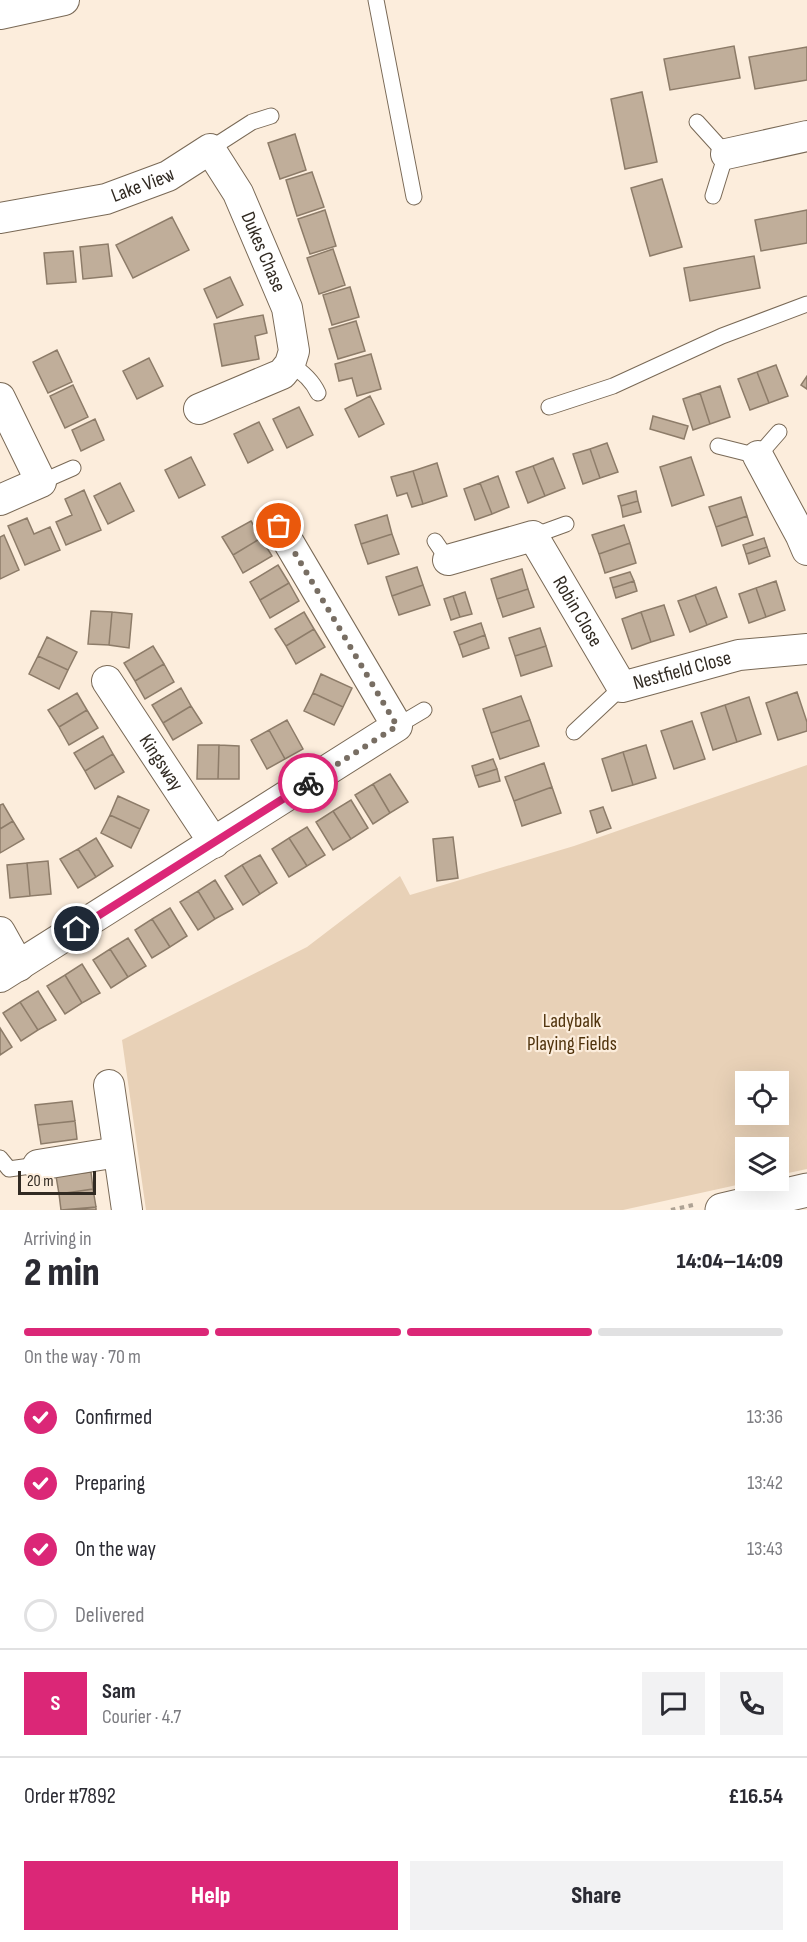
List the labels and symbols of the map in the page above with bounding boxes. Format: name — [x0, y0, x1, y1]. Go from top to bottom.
street label: Lake View — [108, 163, 180, 208]
street label: Dukes Chase — [235, 208, 291, 296]
pin — [253, 500, 304, 551]
street label: Robin Close — [547, 572, 608, 651]
street label: Nestfield Close — [631, 646, 734, 695]
street label: Kingsway — [134, 730, 188, 796]
courier — [278, 753, 338, 813]
pin — [51, 903, 102, 954]
park label: Ladybalk Playing Fields — [527, 1009, 617, 1056]
scale bar — [18, 1168, 96, 1196]

